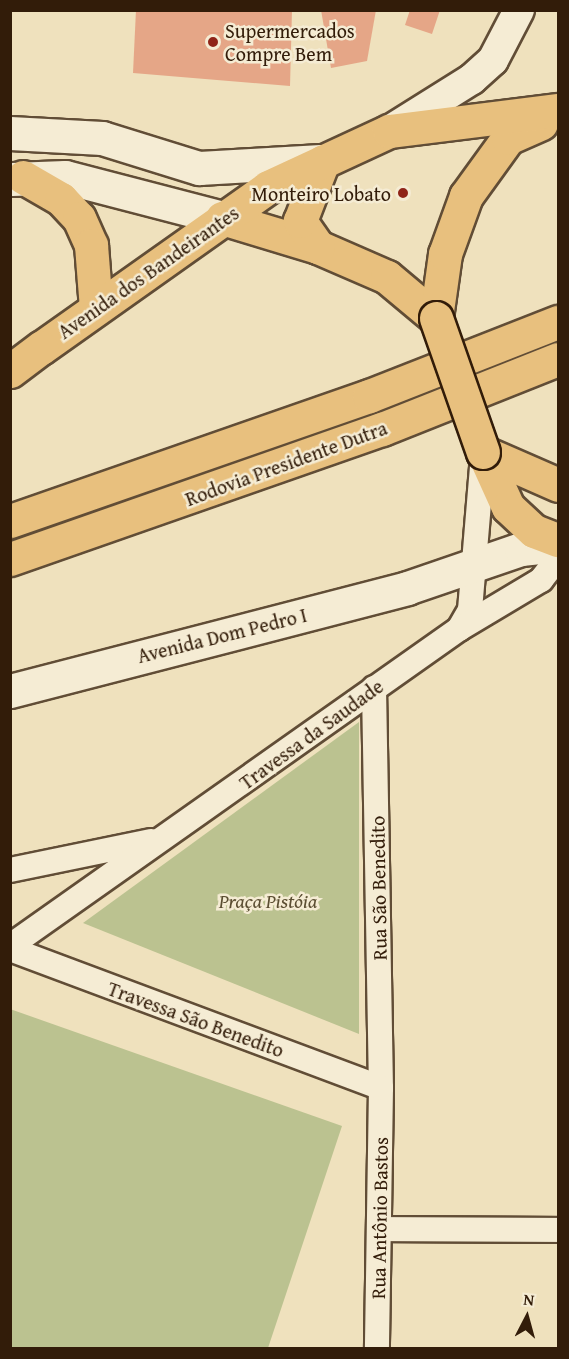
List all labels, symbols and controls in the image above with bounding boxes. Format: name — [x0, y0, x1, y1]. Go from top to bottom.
place label: Supermercados Compre Bem — [225, 19, 355, 66]
marker: Supermercados Compre Bem — [206, 35, 220, 49]
place label: Monteiro Lobato — [252, 181, 391, 205]
marker: Monteiro Lobato — [396, 186, 410, 200]
street label: Avenida dos Bandeirantes — [53, 200, 243, 344]
street label: Rodovia Presidente Dutra — [182, 415, 390, 511]
street label: Avenida Dom Pedro I — [135, 602, 309, 668]
street label: Travessa da Saudade — [234, 674, 388, 794]
street label: Rua São Benedito — [365, 815, 391, 961]
park label: Praça Pistóia — [219, 888, 317, 912]
street label: Travessa São Benedito — [105, 976, 287, 1062]
street label: Rua Antônio Bastos — [366, 1137, 392, 1299]
north arrow — [497, 1287, 557, 1347]
text: N — [522, 1287, 535, 1312]

